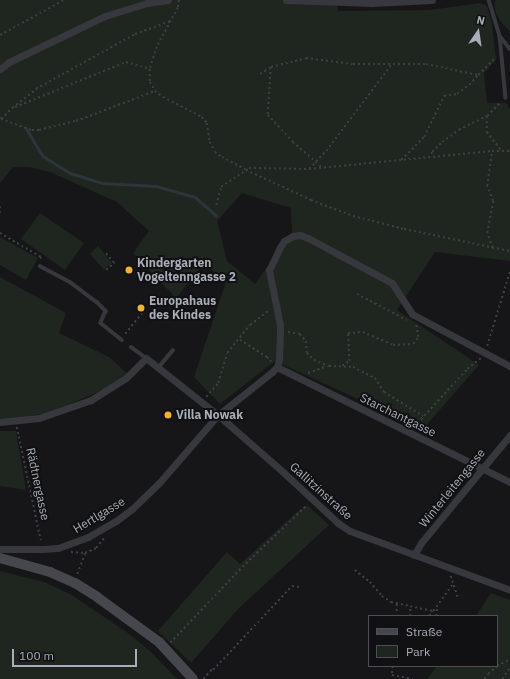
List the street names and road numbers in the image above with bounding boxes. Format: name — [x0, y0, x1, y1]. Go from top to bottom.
street label: Starchantgasse — [358, 390, 438, 440]
street label: Winterleitengasse — [416, 446, 488, 530]
street label: Rädtnergasse — [23, 447, 53, 521]
street label: Gallitzinstraße — [287, 459, 355, 523]
street label: Hertlgasse — [70, 494, 128, 536]

